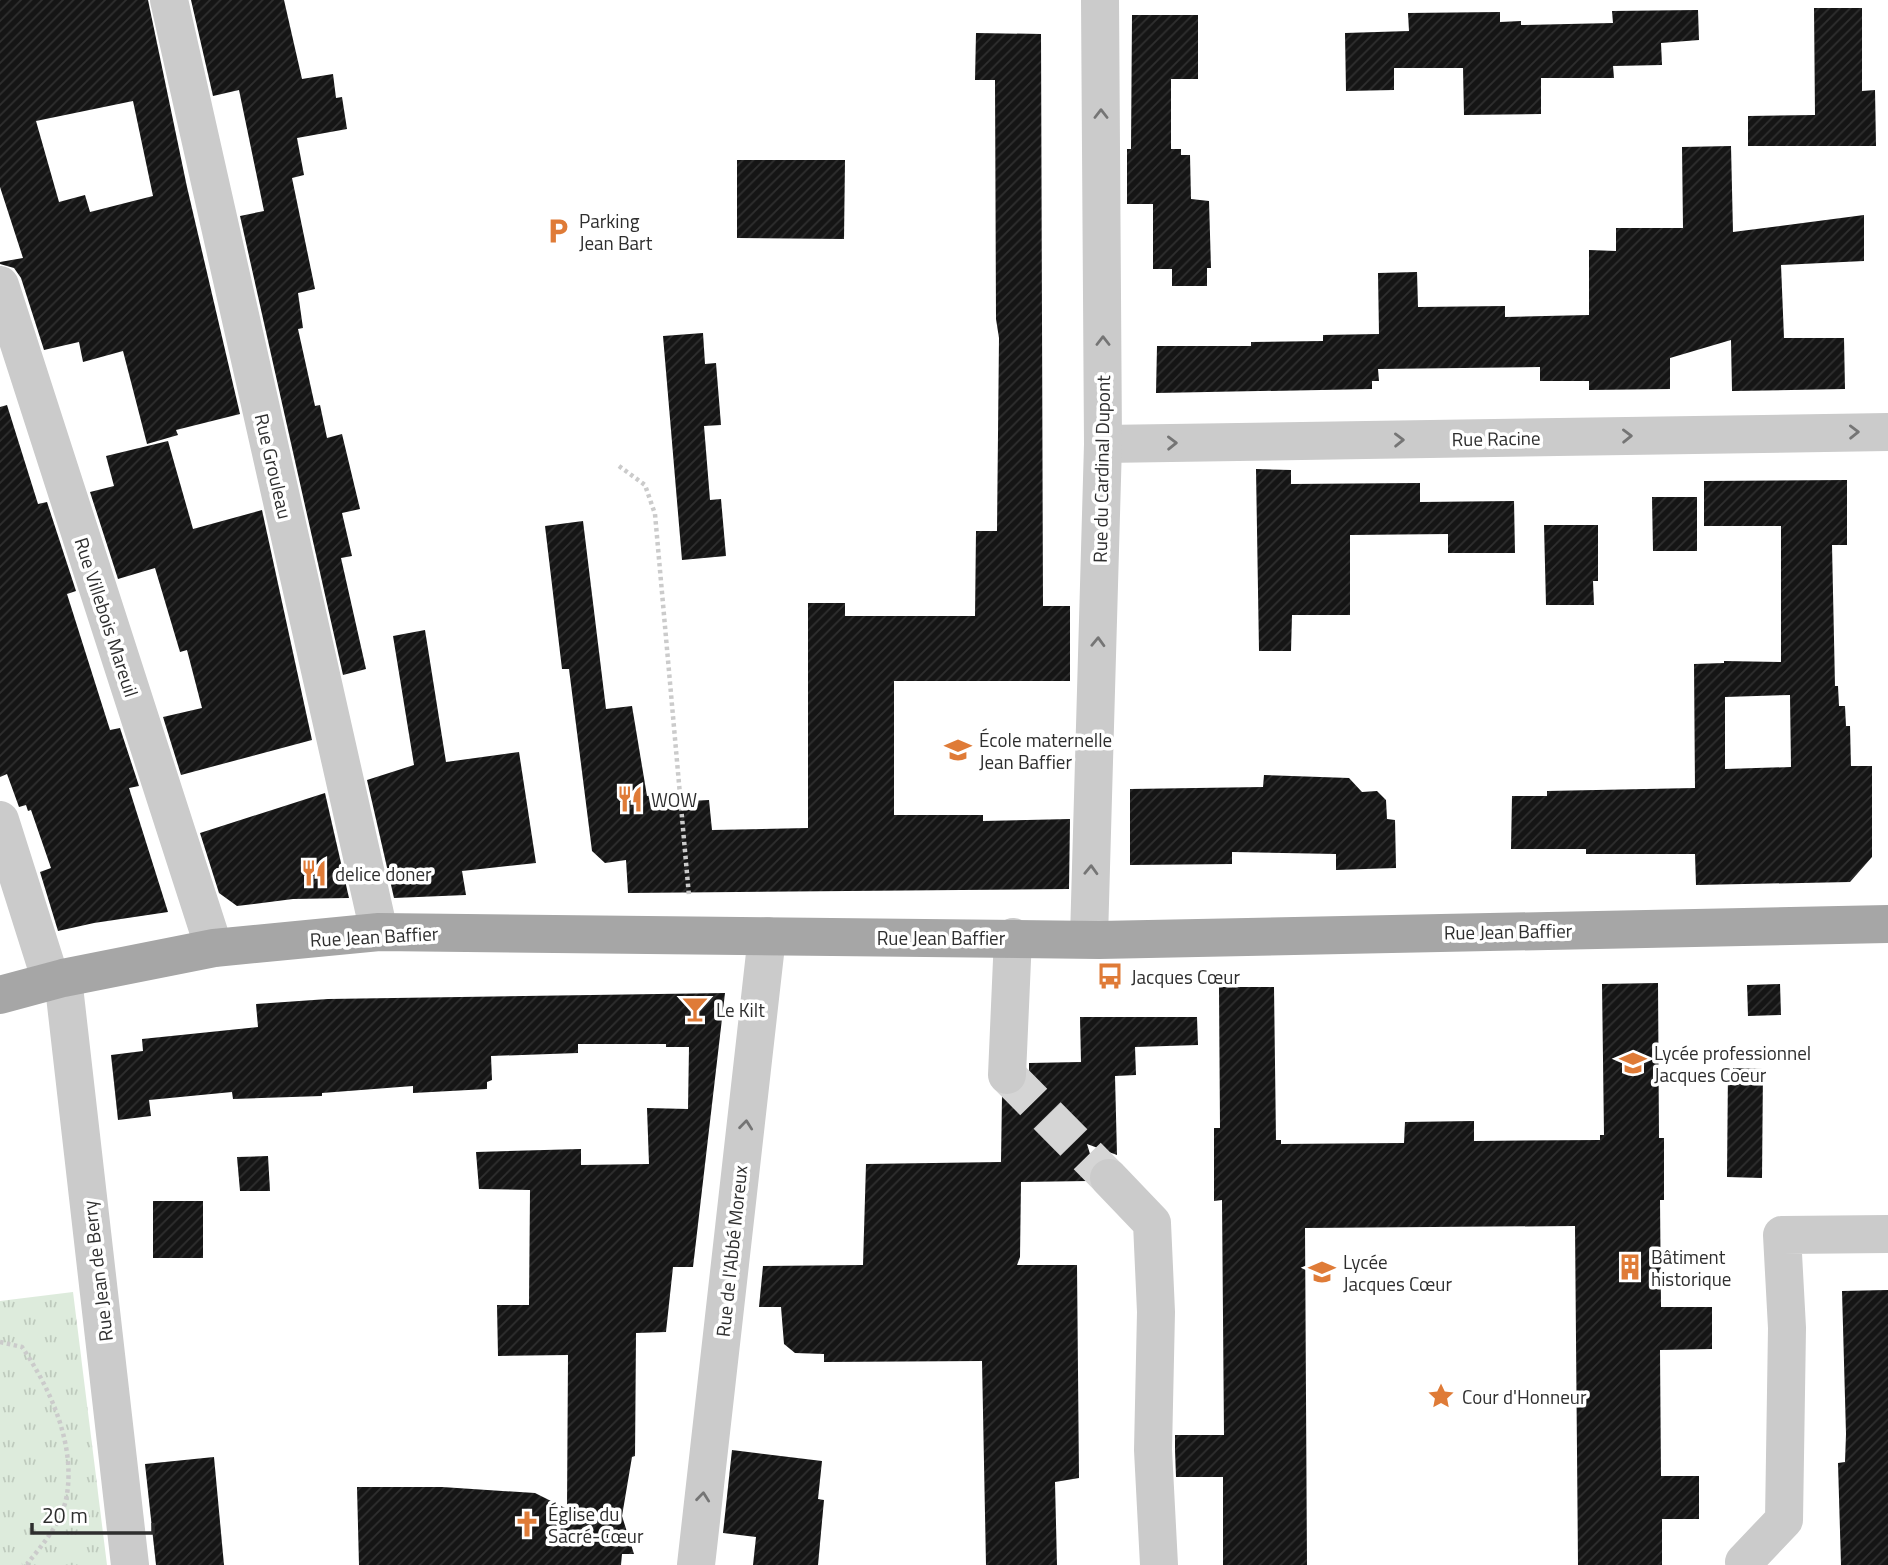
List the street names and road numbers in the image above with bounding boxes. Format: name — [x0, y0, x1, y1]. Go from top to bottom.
street label: Rue du Cardinal Dupont — [1085, 375, 1117, 563]
street label: Rue Grouleau — [248, 410, 300, 522]
street label: Rue Racine — [1451, 423, 1541, 453]
street label: Rue Villebois Mareuil — [67, 533, 147, 701]
street label: Rue Jean Baffier — [1443, 915, 1573, 947]
street label: Rue Jean Baffier — [309, 918, 439, 954]
street label: Rue Jean Baffier — [877, 923, 1006, 952]
street label: Rue de l'Abbé Moreux — [708, 1163, 754, 1338]
street label: Rue Jean de Berry — [74, 1199, 120, 1343]

